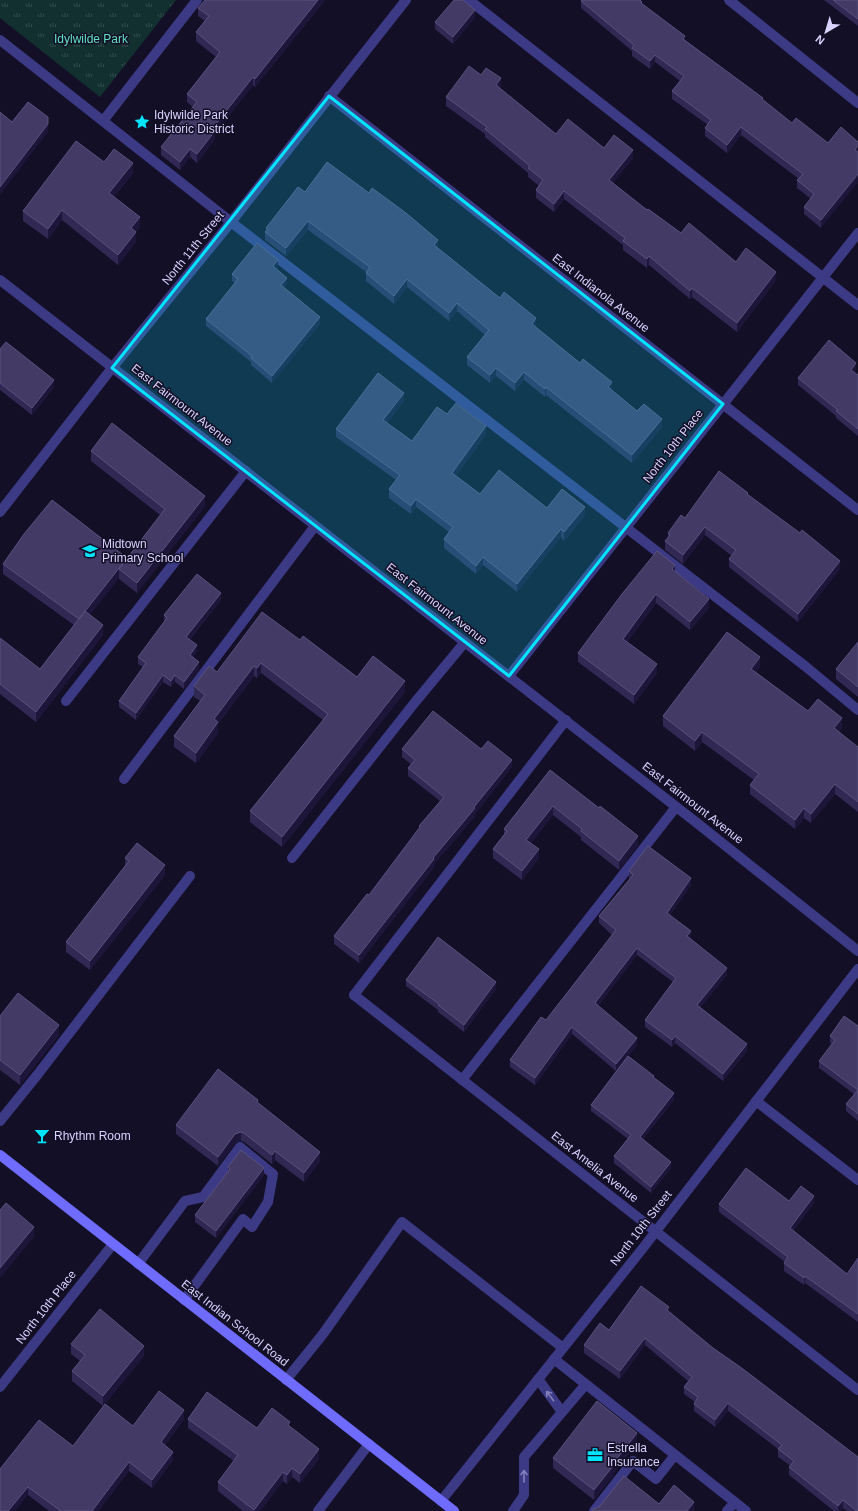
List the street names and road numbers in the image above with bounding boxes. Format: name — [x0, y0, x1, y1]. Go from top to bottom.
street label: North 11th Street — [159, 208, 227, 288]
street label: East Indianola Avenue — [550, 251, 653, 335]
street label: East Fairmount Avenue — [129, 361, 236, 449]
street label: North 10th Place — [640, 406, 706, 486]
street label: East Fairmount Avenue — [384, 560, 491, 648]
street label: East Fairmount Avenue — [640, 759, 747, 847]
street label: East Amelia Avenue — [549, 1129, 642, 1206]
street label: North 10th Street — [607, 1187, 675, 1268]
street label: North 10th Place — [13, 1267, 79, 1347]
street label: East Indian School Road — [179, 1277, 291, 1369]

